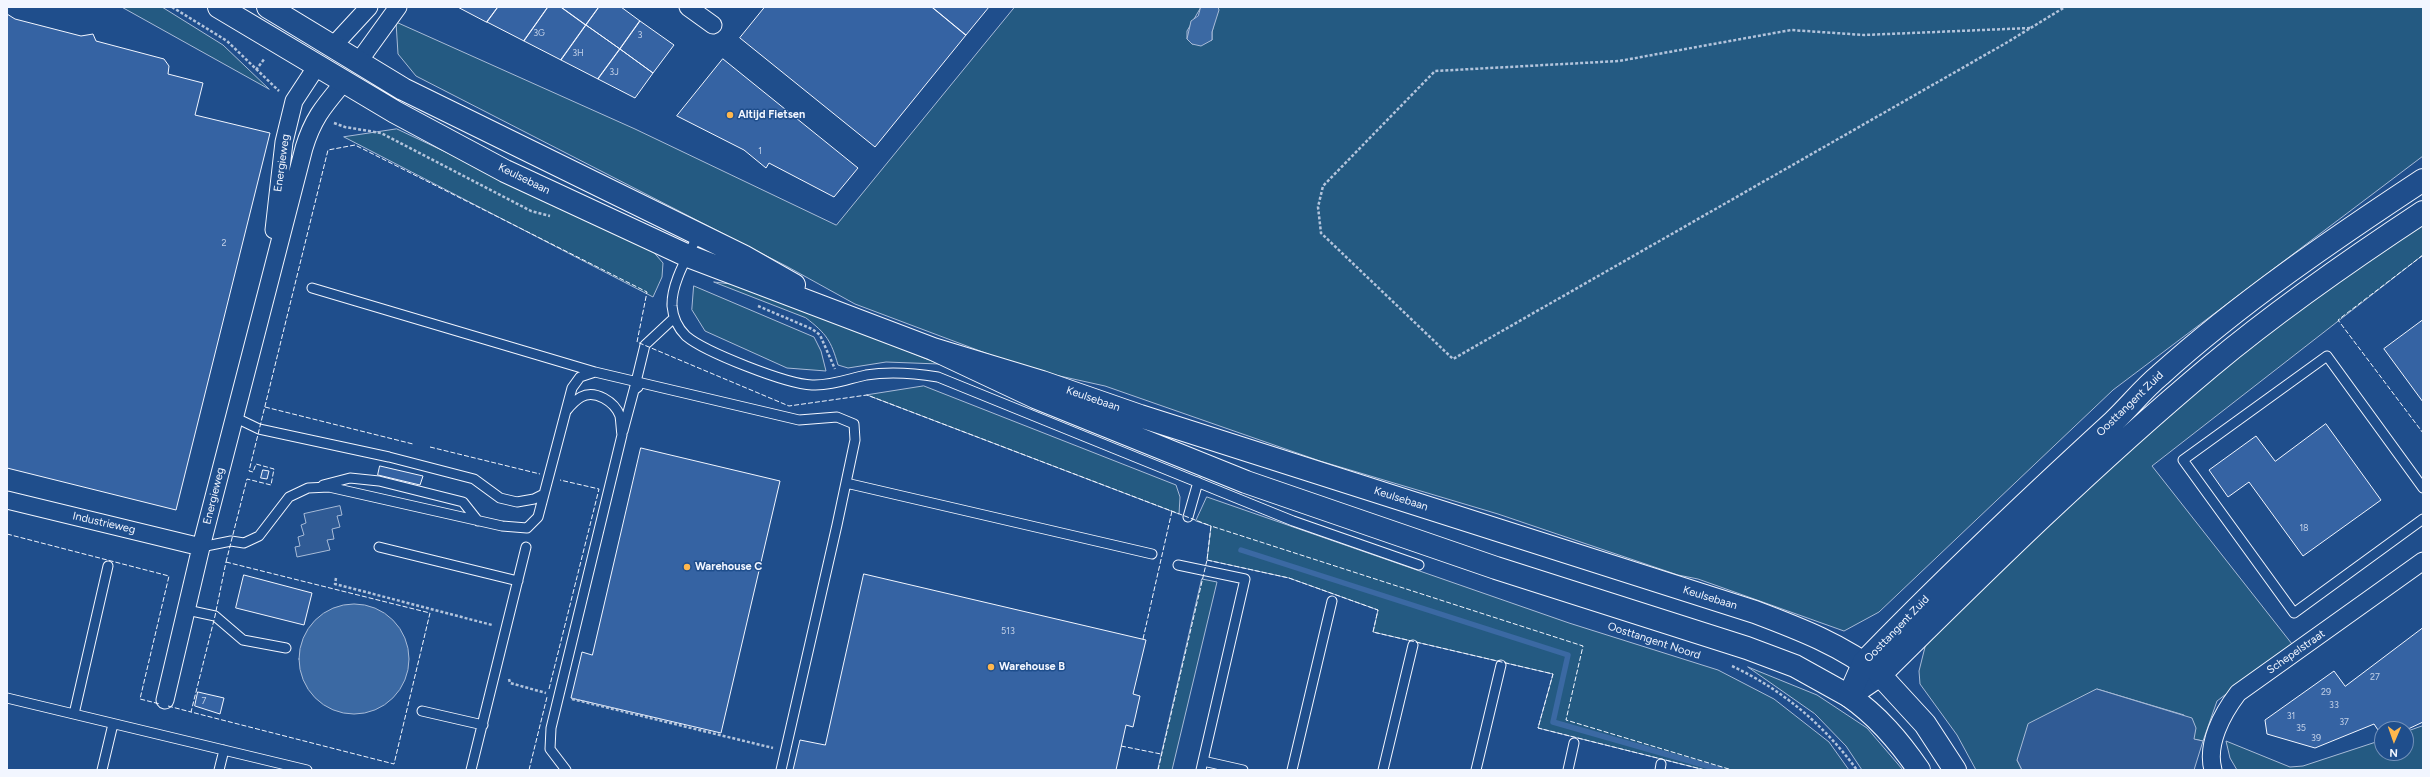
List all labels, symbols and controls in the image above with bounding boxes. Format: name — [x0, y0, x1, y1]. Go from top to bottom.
house number: 3G — [533, 28, 545, 38]
house number: 3 — [638, 30, 642, 40]
house number: 3H — [572, 48, 584, 58]
house number: 3J — [609, 67, 619, 77]
place label: Altijd Fietsen — [738, 108, 805, 122]
marker: Altijd Fietsen — [725, 110, 735, 120]
street label: Energieweg — [271, 133, 293, 193]
house number: 1 — [758, 146, 762, 156]
street label: Keulsebaan — [496, 161, 552, 197]
house number: 2 — [221, 238, 227, 248]
street label: Oosttangent Zuid — [2094, 369, 2166, 439]
street label: Keulsebaan — [1064, 384, 1122, 414]
street label: Energieweg — [201, 466, 227, 526]
street label: Keulsebaan — [1372, 484, 1430, 514]
street label: Industrieweg — [71, 509, 137, 537]
house number: 18 — [2299, 523, 2309, 533]
place label: Warehouse C — [695, 560, 762, 574]
marker: Warehouse C — [682, 562, 692, 572]
street label: Keulsebaan — [1681, 583, 1739, 613]
street label: Oosttangent Zuid — [1862, 593, 1932, 665]
street label: Oosttangent Noord — [1606, 620, 1702, 662]
house number: 513 — [1001, 626, 1015, 636]
street label: Schepelstraat — [2264, 627, 2328, 677]
place label: Warehouse B — [999, 660, 1065, 674]
marker: Warehouse B — [986, 662, 996, 672]
house number: 27 — [2370, 672, 2380, 682]
house number: 29 — [2321, 687, 2331, 697]
house number: 7 — [202, 696, 206, 706]
house number: 33 — [2329, 700, 2339, 710]
house number: 31 — [2287, 711, 2295, 721]
house number: 37 — [2339, 717, 2349, 727]
north arrow — [2374, 721, 2414, 761]
house number: 35 — [2296, 723, 2306, 733]
house number: 39 — [2311, 733, 2321, 743]
text: N — [2389, 746, 2398, 759]

